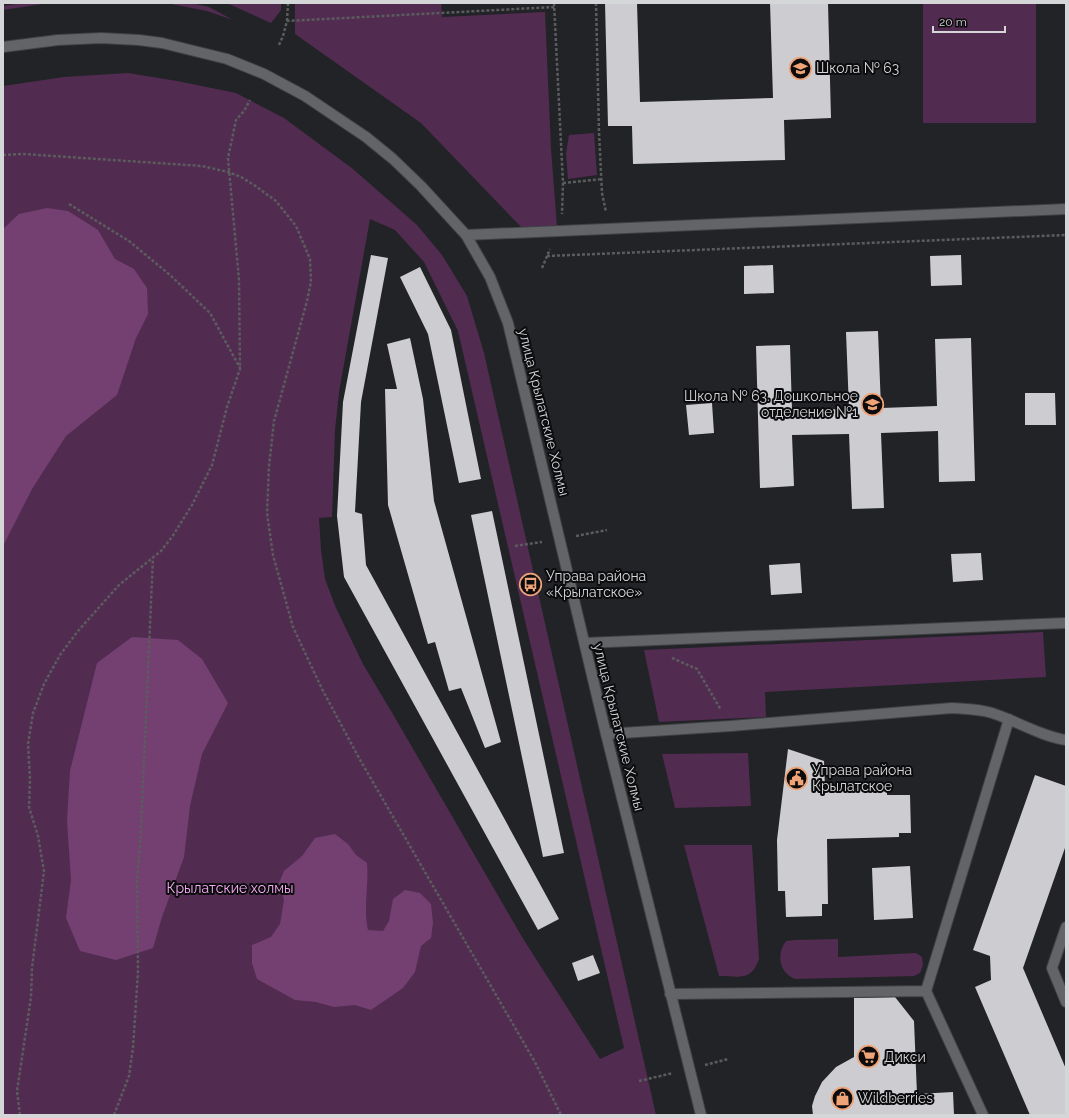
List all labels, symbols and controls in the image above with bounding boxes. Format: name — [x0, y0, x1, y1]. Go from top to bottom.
scale bar — [933, 8, 1005, 34]
text: 20 m — [939, 15, 967, 29]
school or university icon: Школа № 63 — [788, 55, 814, 81]
place label: Школа № 63 — [816, 60, 899, 76]
street label: улица Крылатские Холмы — [515, 327, 573, 497]
place label: Школа № 63. Дошкольное отделение №1 — [684, 388, 858, 420]
school or university icon: Школа № 63. Дошкольное отделение №1 — [860, 391, 886, 417]
place label: Управа района «Крылатское» — [546, 568, 646, 600]
bus stop icon: Управа района «Крылатское» — [517, 571, 543, 597]
street label: улица Крылатские Холмы — [590, 642, 648, 812]
place label: Управа района Крылатское — [812, 762, 912, 794]
public building icon: Управа района Крылатское — [784, 765, 810, 791]
park label: Крылатские холмы — [167, 880, 293, 896]
supermarket icon: Дикси — [856, 1044, 882, 1070]
place label: Дикси — [884, 1049, 926, 1065]
shop icon: Wildberries — [829, 1085, 855, 1111]
place label: Wildberries — [858, 1090, 933, 1106]

